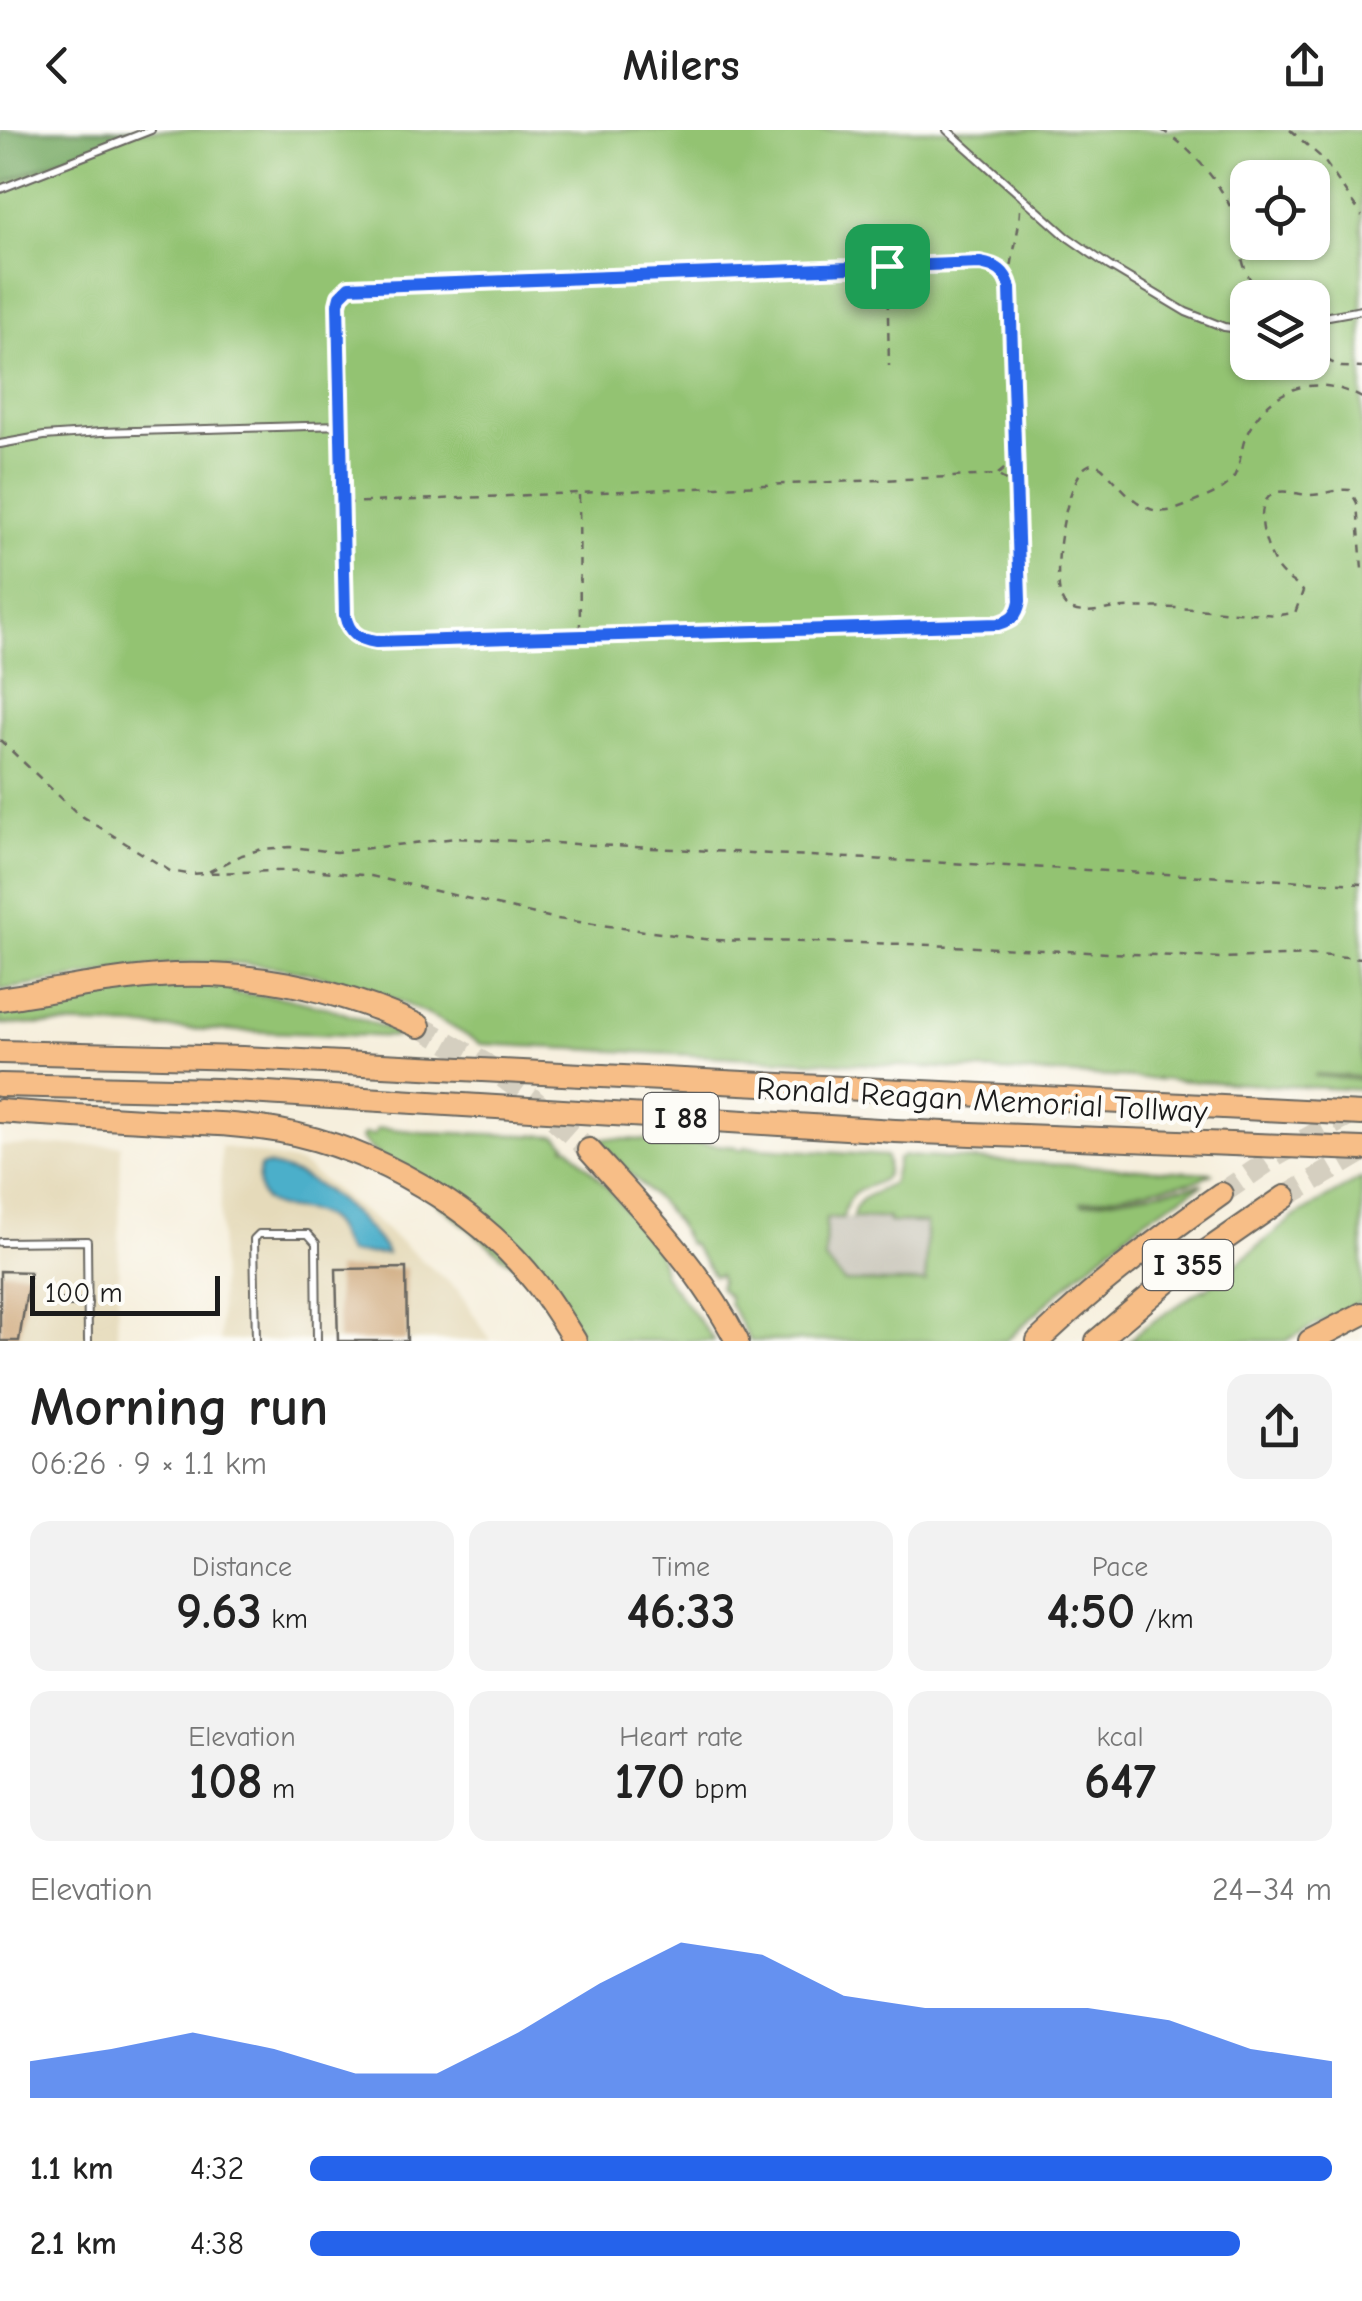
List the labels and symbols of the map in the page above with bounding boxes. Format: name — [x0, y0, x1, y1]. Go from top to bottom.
pin — [845, 224, 930, 309]
street label: Ronald Reagan Memorial Tollway — [755, 1070, 1209, 1130]
road number: I 88 — [644, 1093, 718, 1143]
road number: I 355 — [1143, 1240, 1233, 1290]
scale bar — [30, 1271, 220, 1316]

